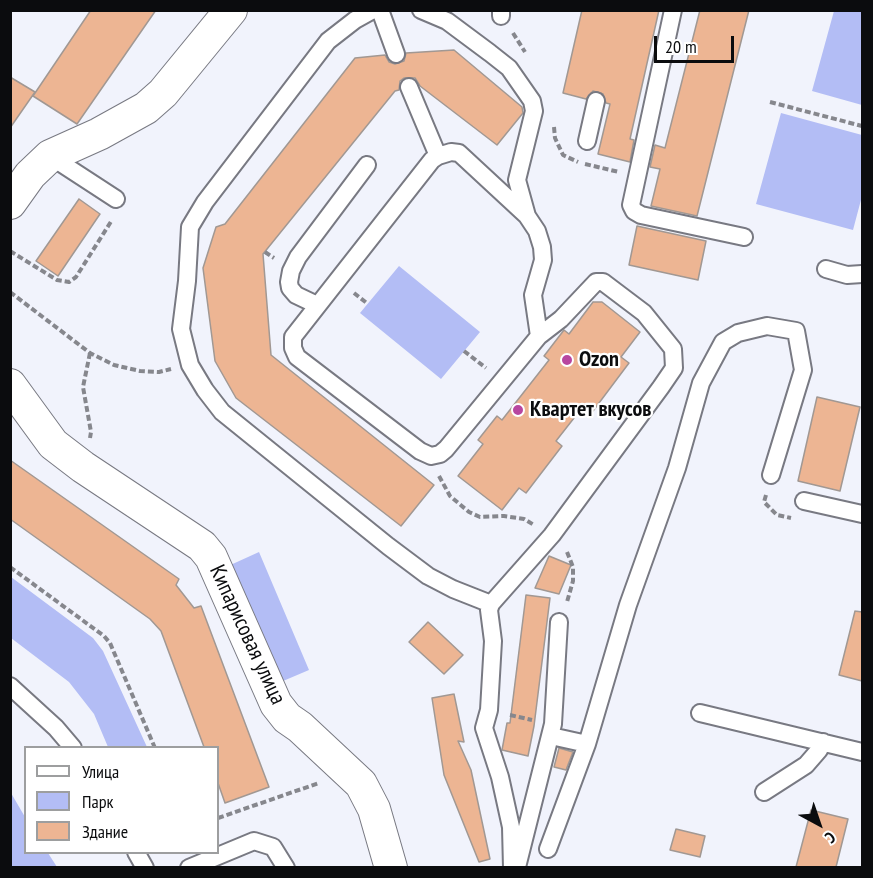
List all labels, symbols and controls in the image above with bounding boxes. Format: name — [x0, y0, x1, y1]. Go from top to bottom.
scale bar — [657, 24, 736, 62]
text: 20 m — [665, 35, 697, 58]
place label: Ozon — [579, 347, 619, 373]
marker: Ozon — [560, 353, 574, 367]
place label: Квартет вкусов — [530, 397, 651, 423]
marker: Квартет вкусов — [511, 403, 525, 417]
street label: Кипарисовая улица — [203, 561, 291, 709]
legend — [24, 746, 219, 854]
text: Улица — [82, 760, 119, 783]
text: Парк — [82, 790, 113, 813]
north arrow — [789, 794, 849, 854]
text: Здание — [82, 820, 128, 843]
text: С — [821, 828, 840, 848]

